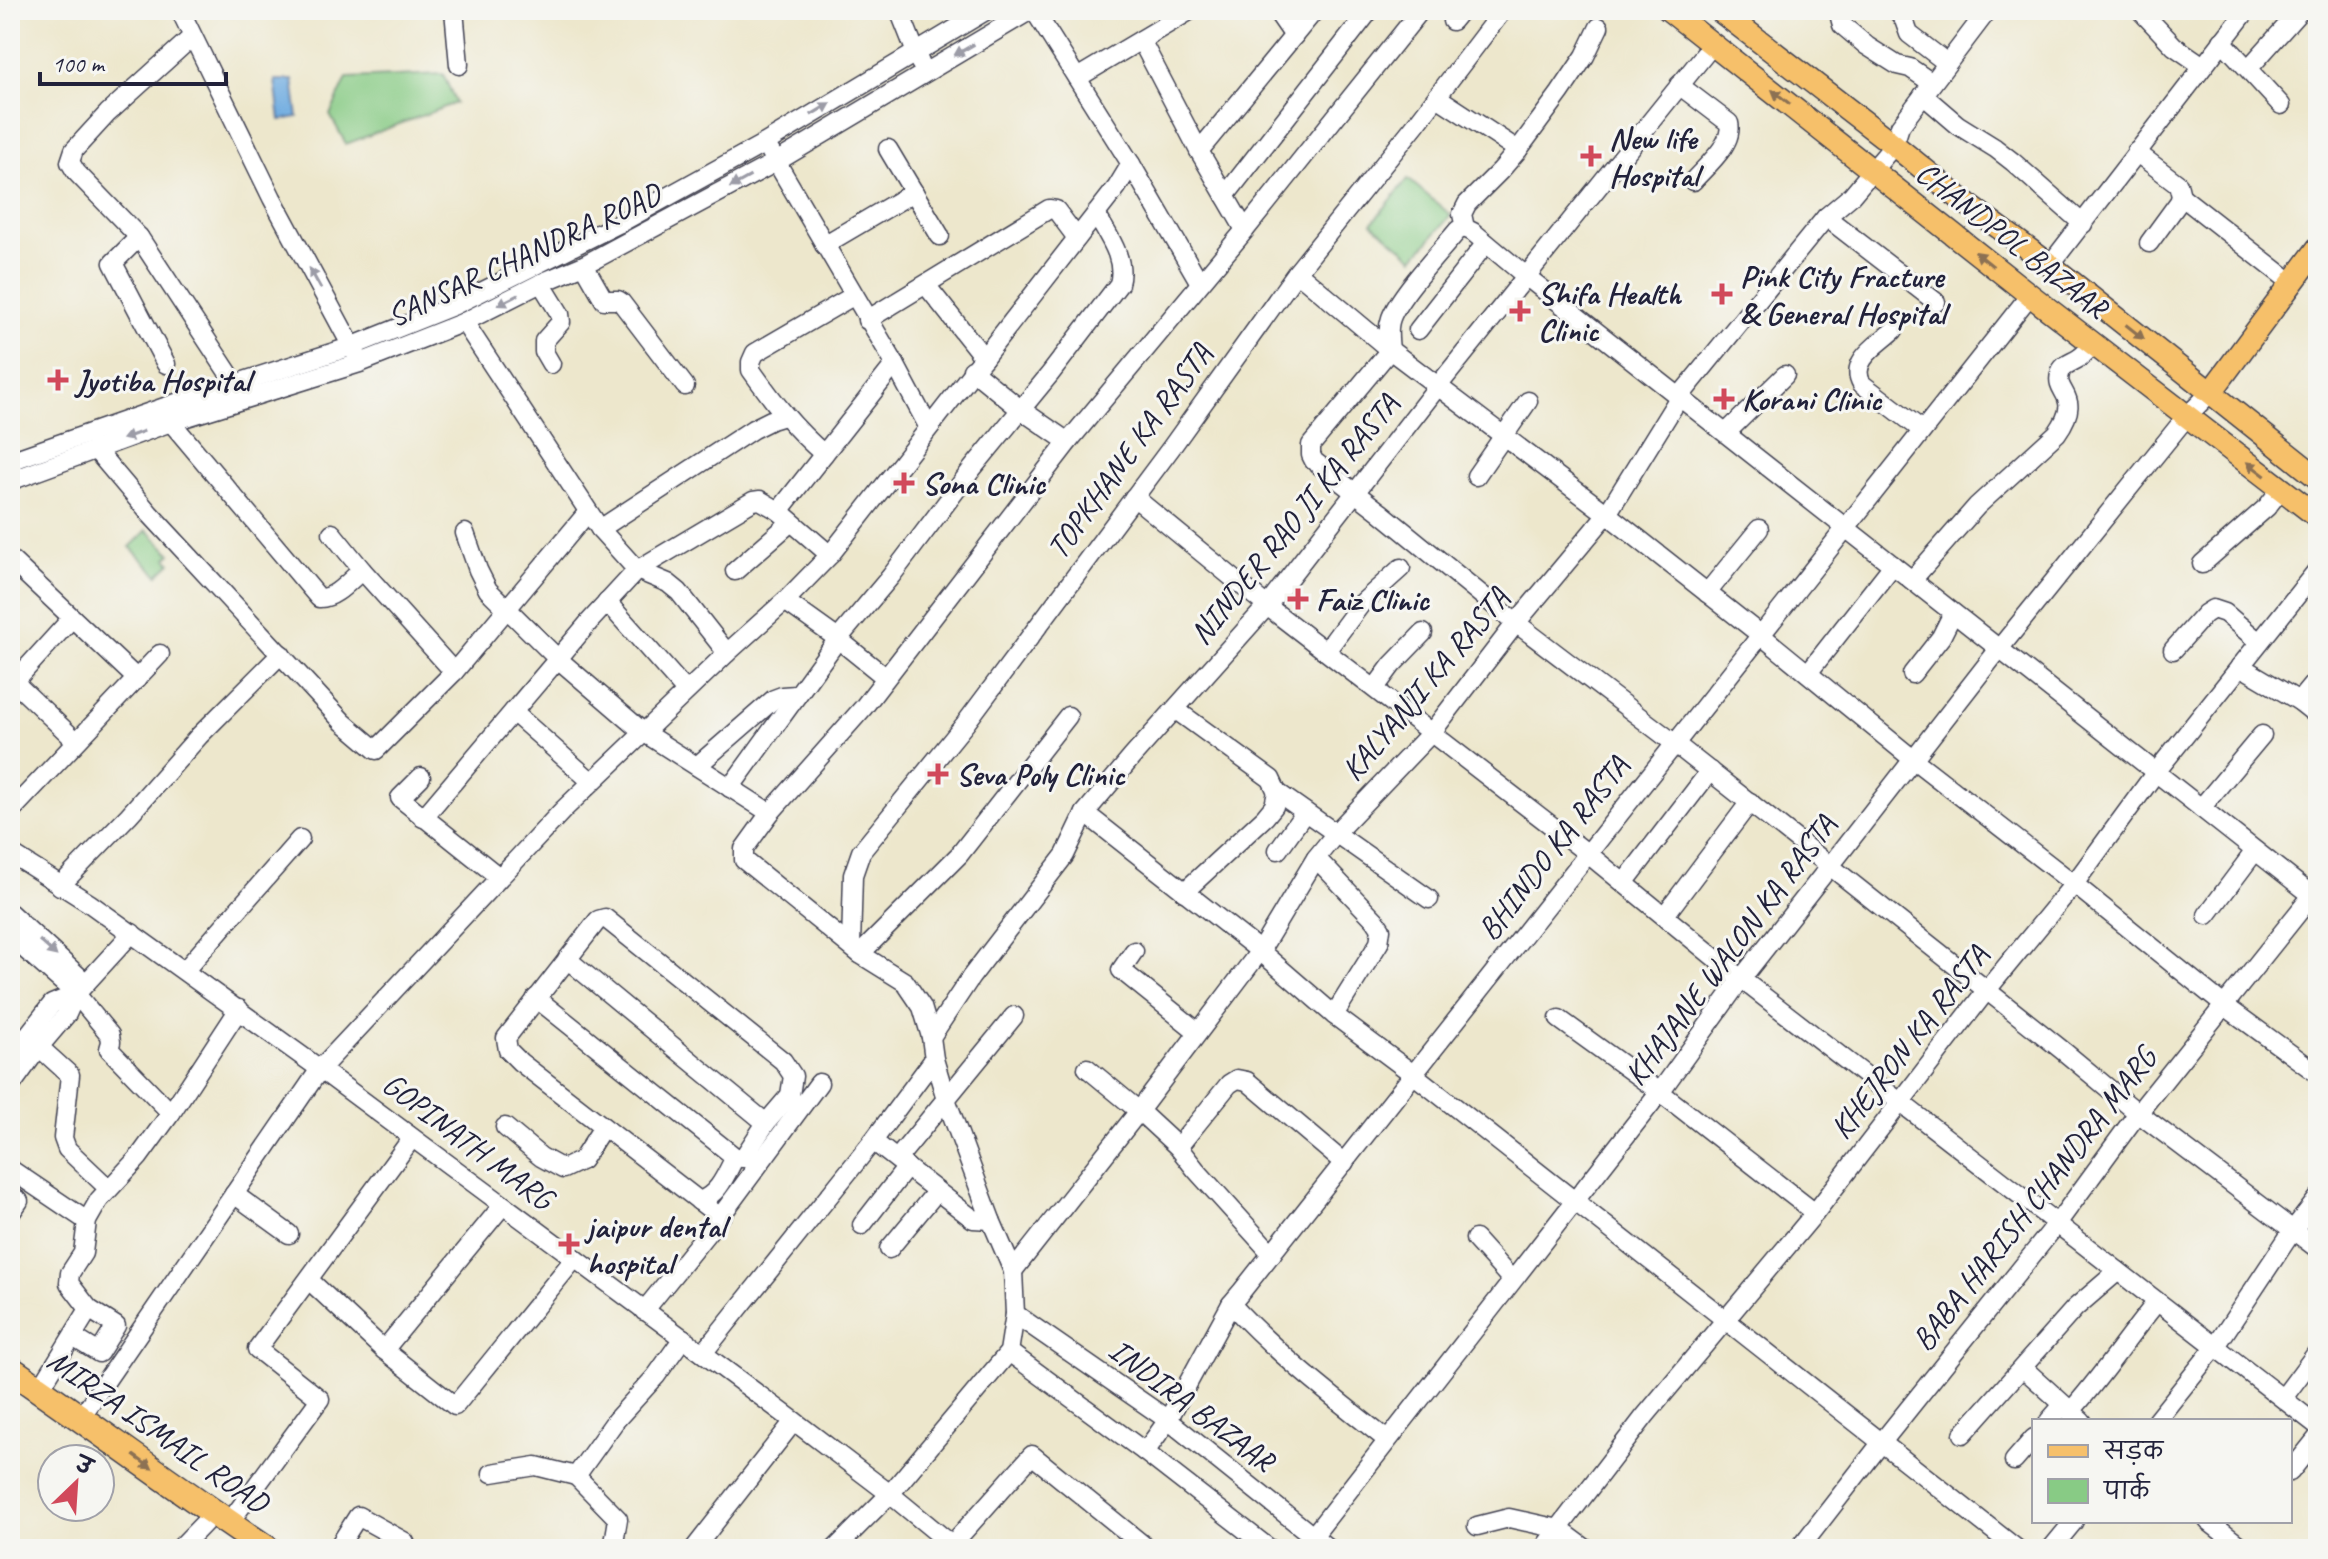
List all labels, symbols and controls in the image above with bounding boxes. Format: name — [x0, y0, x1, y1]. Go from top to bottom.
scale bar — [40, 36, 226, 86]
one-way arrow — [952, 42, 975, 56]
text: 100 m — [52, 49, 106, 79]
one-way arrow — [1770, 89, 1791, 106]
one-way arrow — [810, 102, 832, 116]
place label: New life Hospital — [1609, 118, 1705, 196]
marker: New life Hospital — [1580, 145, 1602, 167]
street label: CHANDPOL BAZAAR — [1908, 152, 2118, 329]
street label: SANSAR CHANDRA ROAD — [381, 173, 670, 336]
one-way arrow — [728, 175, 751, 188]
one-way arrow — [1974, 251, 1994, 267]
place label: Pink City Fracture & General Hospital — [1740, 256, 1952, 334]
one-way arrow — [309, 267, 323, 289]
place label: Shifa Health Clinic — [1538, 273, 1682, 351]
marker: Pink City Fracture & General Hospital — [1711, 283, 1733, 305]
one-way arrow — [497, 293, 520, 307]
marker: Shifa Health Clinic — [1509, 300, 1531, 322]
one-way arrow — [2125, 323, 2145, 340]
street label: TOPKHANE KA RASTA — [1037, 334, 1222, 567]
place label: Jyotiba Hospital — [74, 360, 256, 401]
marker: Jyotiba Hospital — [47, 369, 69, 391]
place label: Korani Clinic — [1742, 379, 1883, 420]
street label: NINDER RAO JI KA RASTA — [1180, 385, 1408, 653]
marker: Korani Clinic — [1713, 388, 1735, 410]
one-way arrow — [120, 430, 144, 442]
one-way arrow — [2246, 462, 2266, 478]
place label: Sona Clinic — [922, 463, 1047, 504]
marker: Sona Clinic — [893, 472, 915, 494]
street label: KALYANJI KA RASTA — [1332, 578, 1519, 789]
place label: Faiz Clinic — [1316, 579, 1431, 620]
marker: Faiz Clinic — [1287, 588, 1309, 610]
street label: BHINDO KA RASTA — [1468, 747, 1638, 948]
place label: Seva Poly Clinic — [956, 754, 1125, 795]
marker: Seva Poly Clinic — [927, 763, 949, 785]
street label: KHAJANE WALON KA RASTA — [1615, 806, 1846, 1094]
street label: KHEJRON KA RASTA — [1820, 936, 1998, 1147]
one-way arrow — [38, 939, 57, 957]
street label: BABA HARISH CHANDRA MARG — [1903, 1037, 2167, 1359]
street label: GOPINATH MARG — [374, 1063, 564, 1220]
place label: jaipur dental hospital — [584, 1206, 732, 1284]
marker: jaipur dental hospital — [558, 1233, 580, 1255]
street label: INDIRA BAZAAR — [1101, 1329, 1285, 1482]
street label: MIRZA ISMAIL ROAD — [40, 1340, 278, 1524]
legend — [2032, 1419, 2292, 1523]
text: सड़क — [2102, 1436, 2165, 1466]
north arrow — [36, 1443, 116, 1523]
text: उ — [70, 1449, 99, 1483]
one-way arrow — [132, 1454, 153, 1470]
text: पार्क — [2102, 1472, 2151, 1506]

